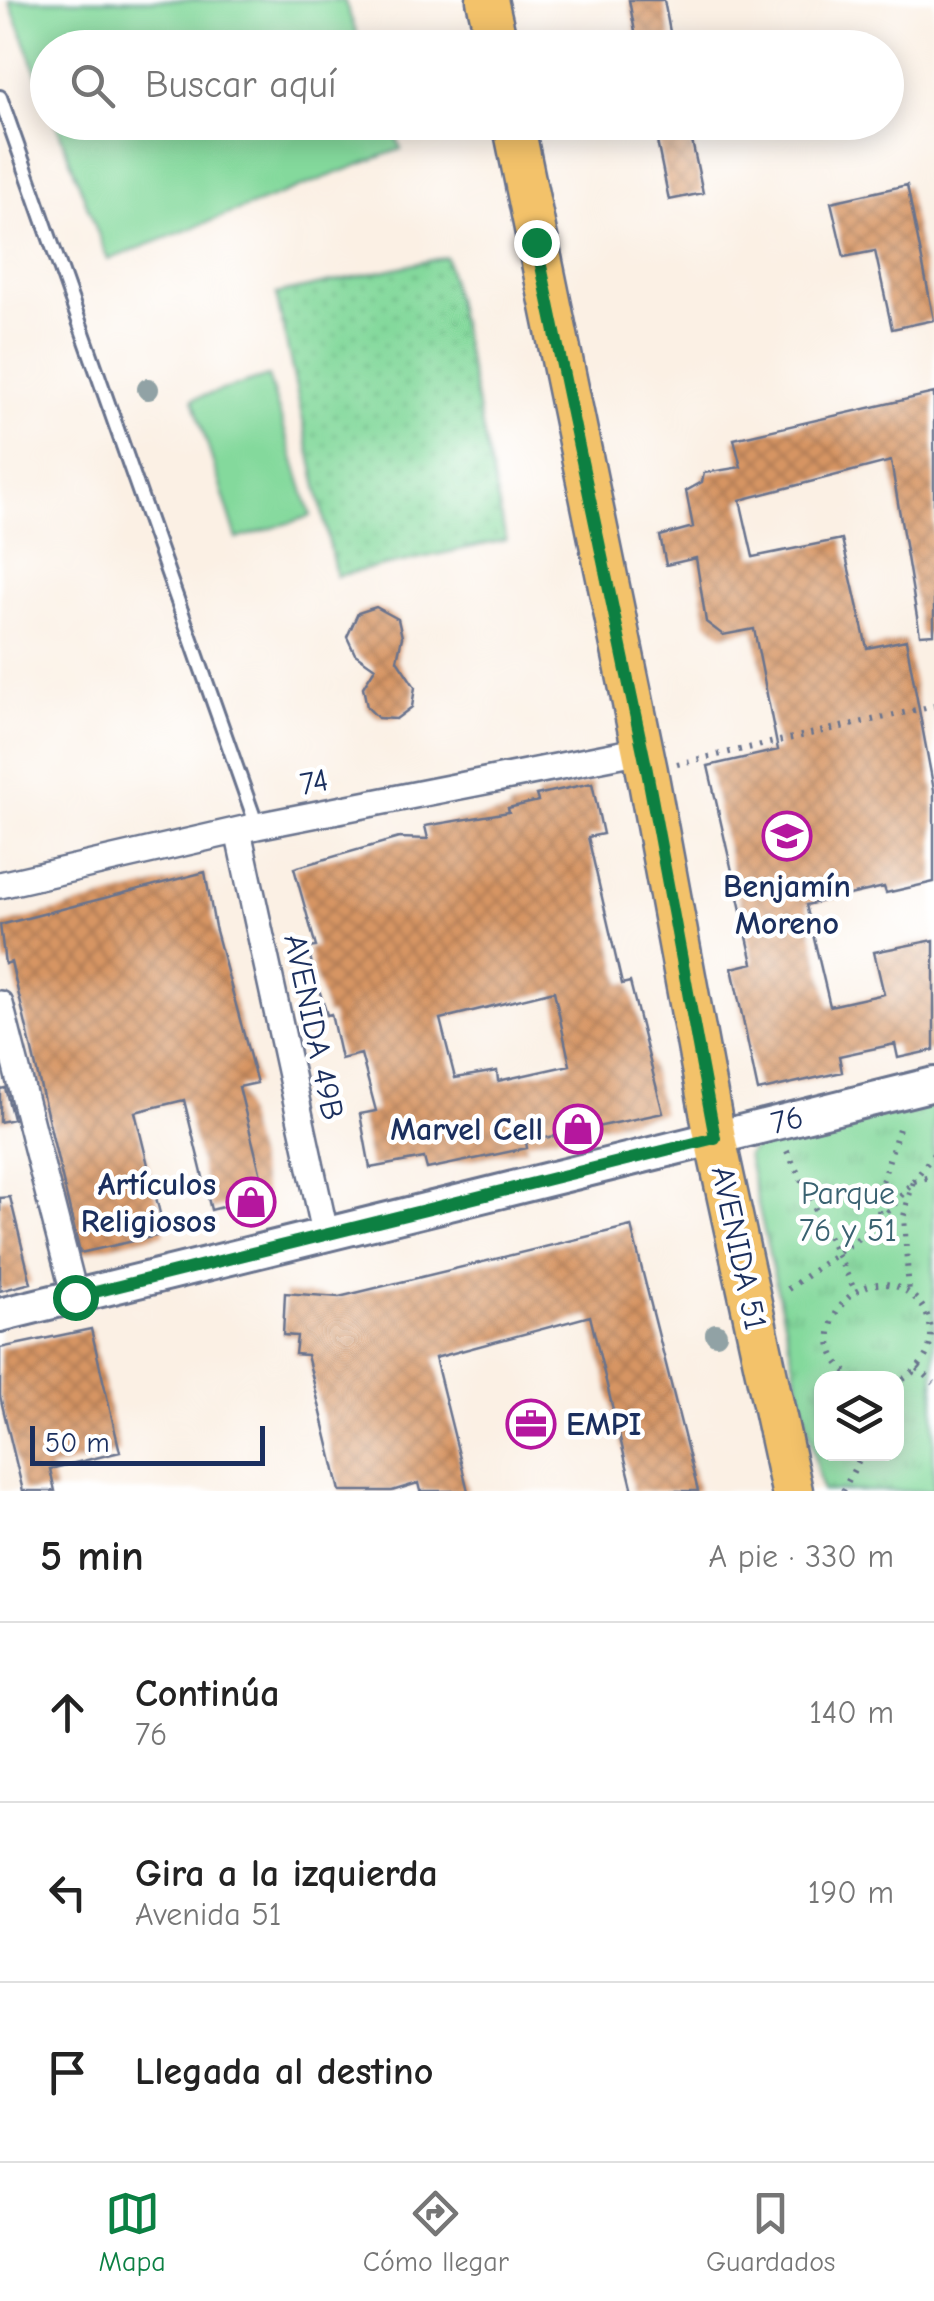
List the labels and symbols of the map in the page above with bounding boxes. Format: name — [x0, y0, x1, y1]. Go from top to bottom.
route end — [514, 220, 560, 266]
street label: 74 — [297, 761, 331, 803]
school or university icon: Benjamín Moreno — [761, 810, 813, 862]
place label: Benjamín Moreno — [723, 868, 851, 942]
street label: AVENIDA 49B — [276, 931, 352, 1123]
street label: 76 — [767, 1098, 807, 1142]
shop icon: Marvel Cell — [552, 1103, 604, 1155]
place label: Marvel Cell — [390, 1111, 543, 1148]
street label: AVENIDA 51 — [704, 1163, 774, 1333]
place label: Artículos Religiosos — [81, 1166, 216, 1240]
park label: Parque 76 y 51 — [799, 1175, 897, 1249]
shop icon: Artículos Religiosos — [225, 1176, 277, 1228]
route start — [53, 1275, 99, 1321]
office icon: EMPI — [505, 1398, 557, 1450]
place label: EMPI — [566, 1406, 641, 1443]
scale bar — [30, 1421, 265, 1466]

